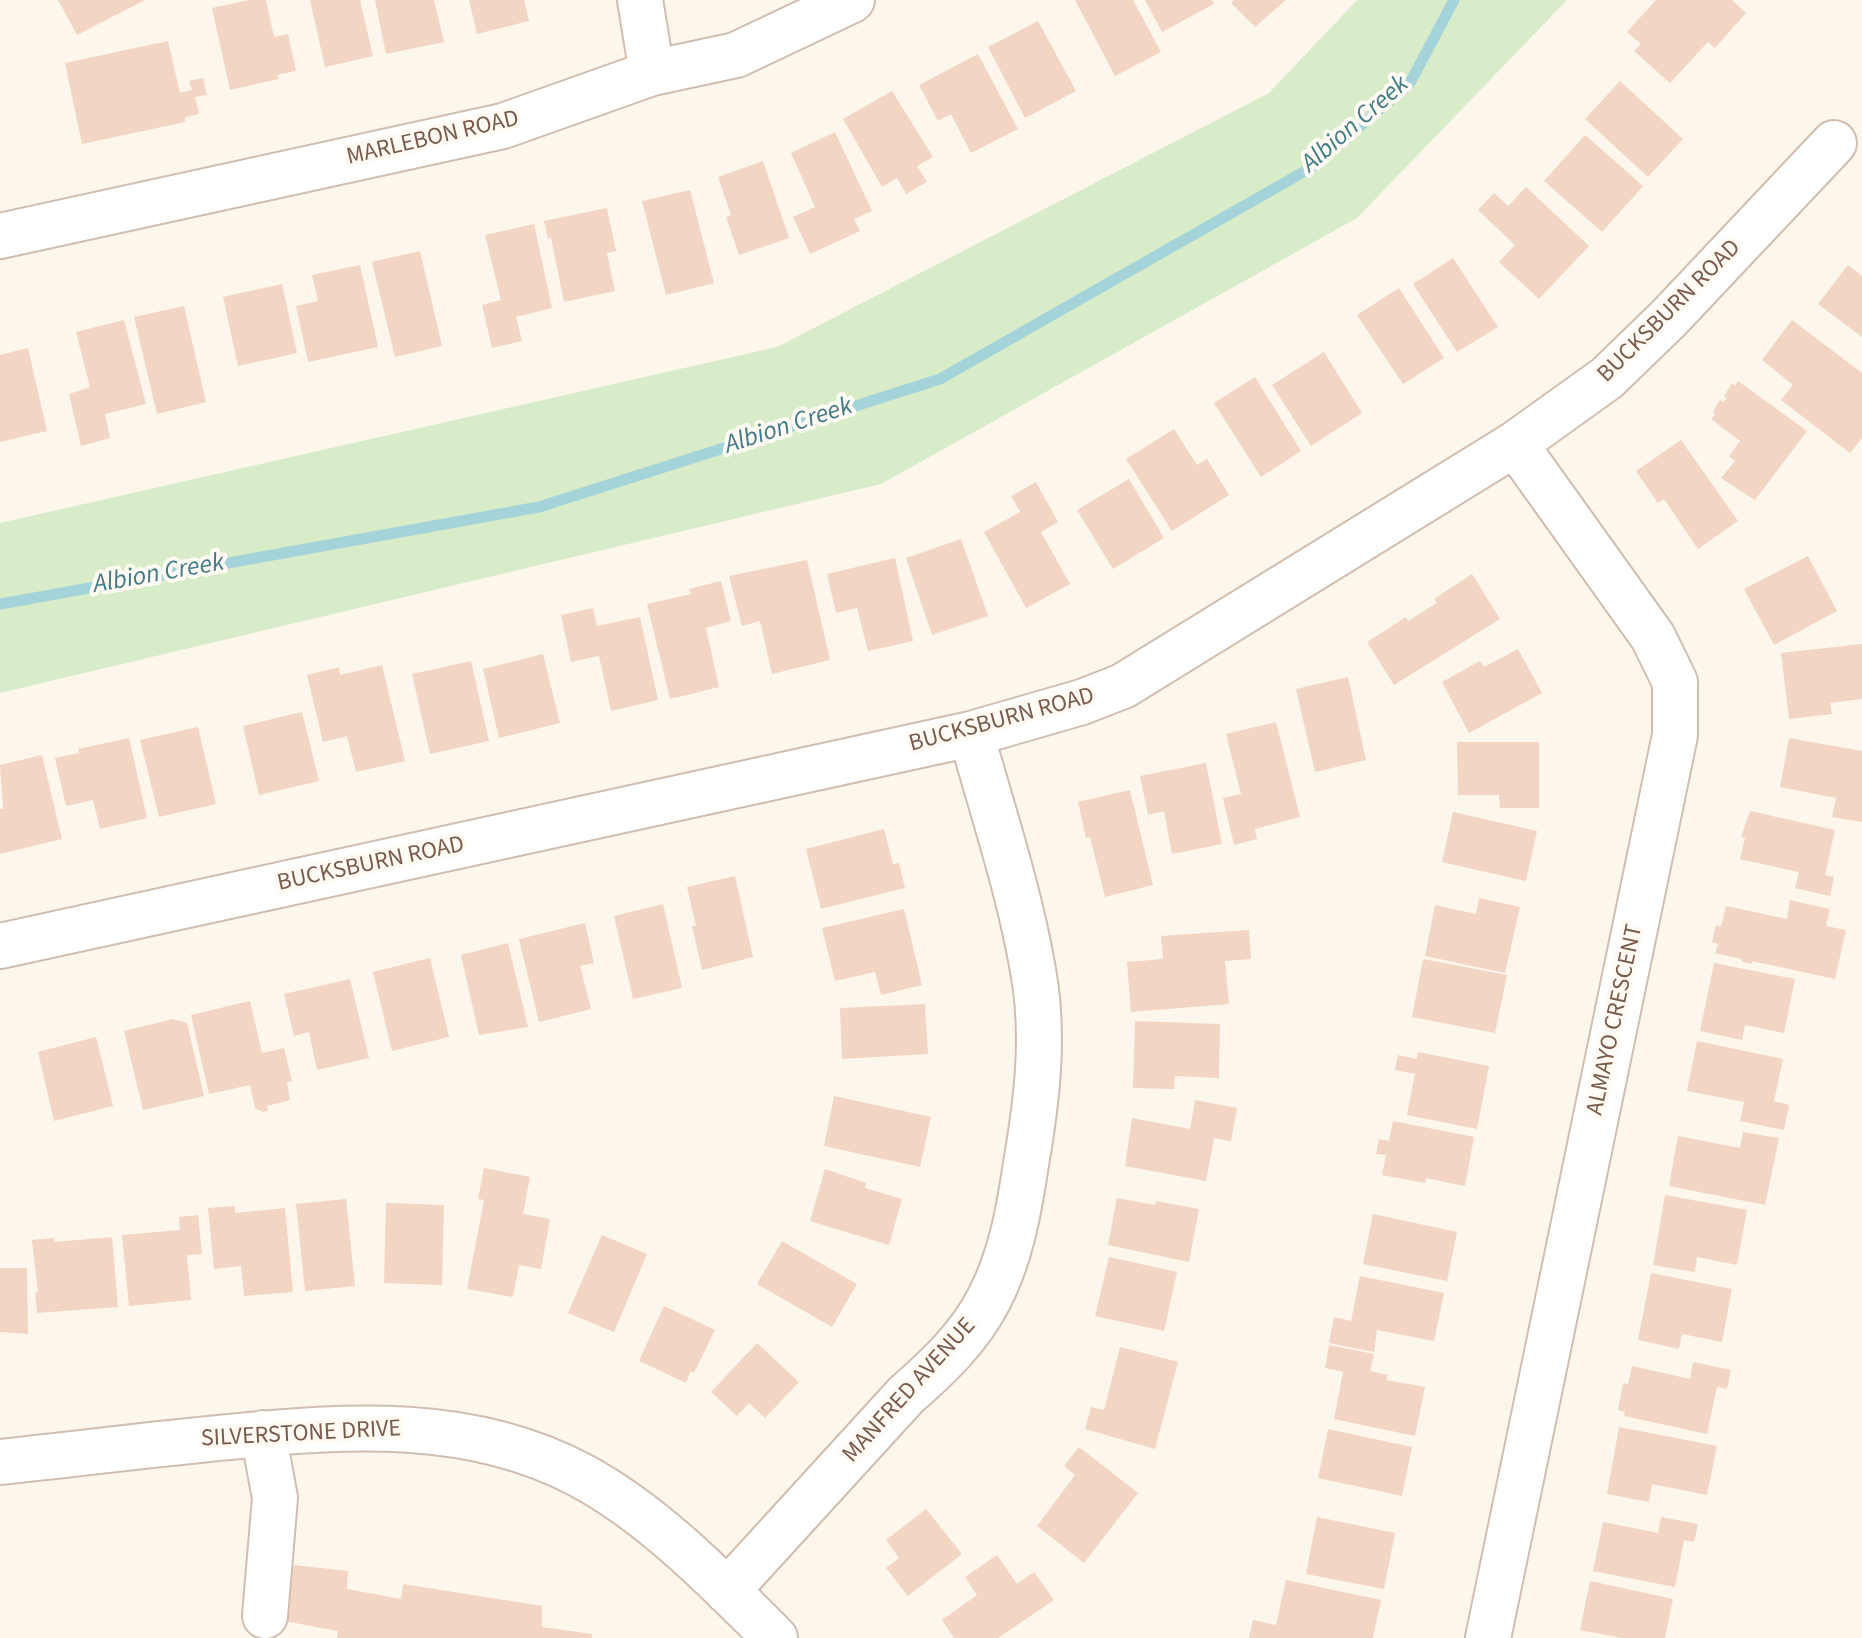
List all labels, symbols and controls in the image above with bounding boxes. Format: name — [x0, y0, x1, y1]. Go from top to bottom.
water label: Albion Creek — [1296, 70, 1416, 180]
street label: MARLEBON ROAD — [344, 105, 522, 173]
street label: BUCKSBURN ROAD — [1592, 234, 1748, 390]
water label: Albion Creek — [721, 392, 857, 462]
water label: Albion Creek — [91, 548, 227, 602]
street label: BUCKSBURN ROAD — [906, 682, 1098, 760]
street label: BUCKSBURN ROAD — [275, 831, 467, 899]
street label: ALMAYO CRESCENT — [1582, 922, 1650, 1118]
street label: MANFRED AVENUE — [837, 1313, 983, 1469]
street label: SILVERSTONE DRIVE — [200, 1415, 402, 1455]

